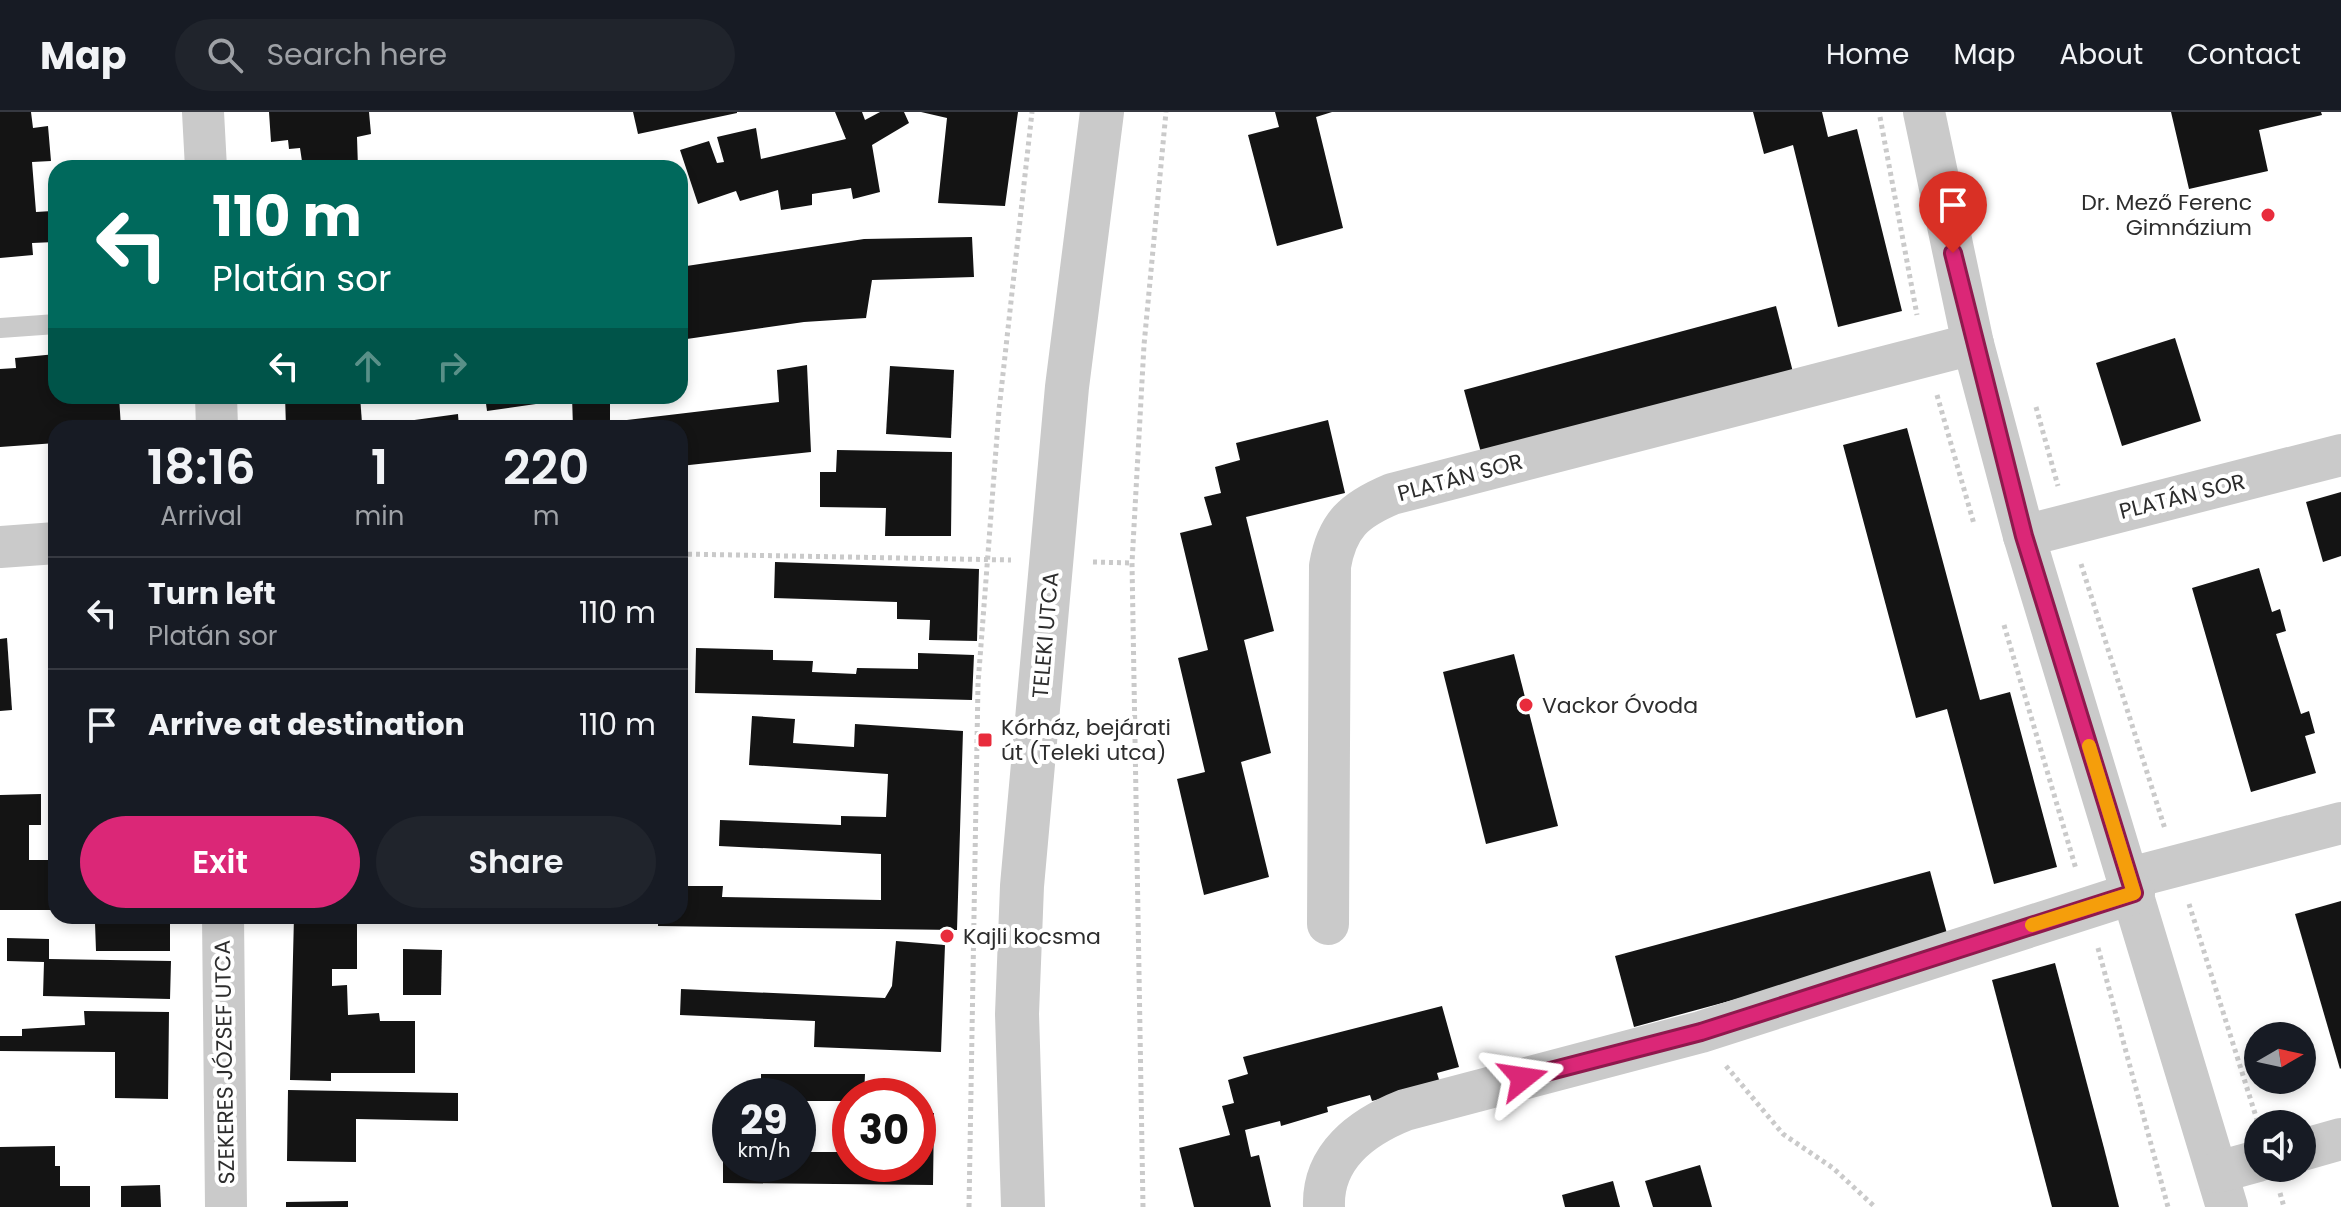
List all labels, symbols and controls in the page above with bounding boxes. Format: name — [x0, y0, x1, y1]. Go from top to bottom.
search box — [175, 19, 735, 91]
text: Map — [40, 29, 127, 82]
icon: search — [203, 33, 247, 77]
text: Search here — [267, 33, 447, 76]
text: Home — [1826, 35, 1909, 74]
text: Map — [1953, 35, 2015, 74]
text: About — [2059, 35, 2143, 74]
text: Contact — [2187, 35, 2301, 74]
pin — [1919, 171, 1987, 253]
text: 110 m — [212, 177, 362, 256]
icon: arrive — [1931, 183, 1975, 227]
place label: Dr. Mező Ferenc Gimnázium — [2081, 187, 2252, 243]
icon: left — [80, 192, 184, 296]
marker: Dr. Mező Ferenc Gimnázium — [2259, 206, 2277, 224]
text: Platán sor — [212, 253, 391, 304]
icon: left — [262, 344, 306, 388]
icon: ahead — [346, 344, 390, 388]
icon: right — [430, 344, 474, 388]
text: 18:16 — [147, 434, 256, 501]
text: 1 — [371, 434, 388, 501]
text: 220 — [503, 434, 589, 501]
street label: PLATÁN SOR — [1394, 446, 1526, 509]
street label: PLATÁN SOR — [2116, 466, 2248, 527]
text: Arrival — [160, 498, 242, 534]
text: min — [355, 498, 404, 534]
text: m — [533, 498, 560, 534]
street label: TELEKI UTCA — [1025, 570, 1066, 700]
text: Turn left — [148, 572, 276, 615]
icon: left — [80, 591, 124, 635]
text: 110 m — [579, 591, 656, 634]
text: Platán sor — [148, 618, 278, 654]
place label: Vackor Óvoda — [1542, 690, 1698, 721]
marker: Vackor Óvoda — [1517, 696, 1535, 714]
icon: arrive — [80, 703, 124, 747]
text: Arrive at destination — [148, 703, 465, 746]
text: 110 m — [579, 703, 656, 746]
place label: Kórház, bejárati út (Teleki utca) — [1001, 712, 1171, 768]
marker: Kórház, bejárati út (Teleki utca) — [976, 731, 994, 749]
button: Exit — [80, 816, 360, 908]
button: Share — [376, 816, 656, 908]
place label: Kajli kocsma — [963, 921, 1101, 952]
marker: Kajli kocsma — [938, 927, 956, 945]
street label: SZEKERES JÓZSEF UTCA — [207, 939, 242, 1185]
north arrow — [2244, 1022, 2316, 1094]
map controls — [2244, 1022, 2316, 1182]
position arrow — [1481, 1036, 1565, 1120]
speed limit sign: 30 — [832, 1078, 936, 1182]
text: 29 — [740, 1092, 788, 1148]
button: sound — [2244, 1110, 2316, 1182]
text: km/h — [737, 1136, 791, 1164]

